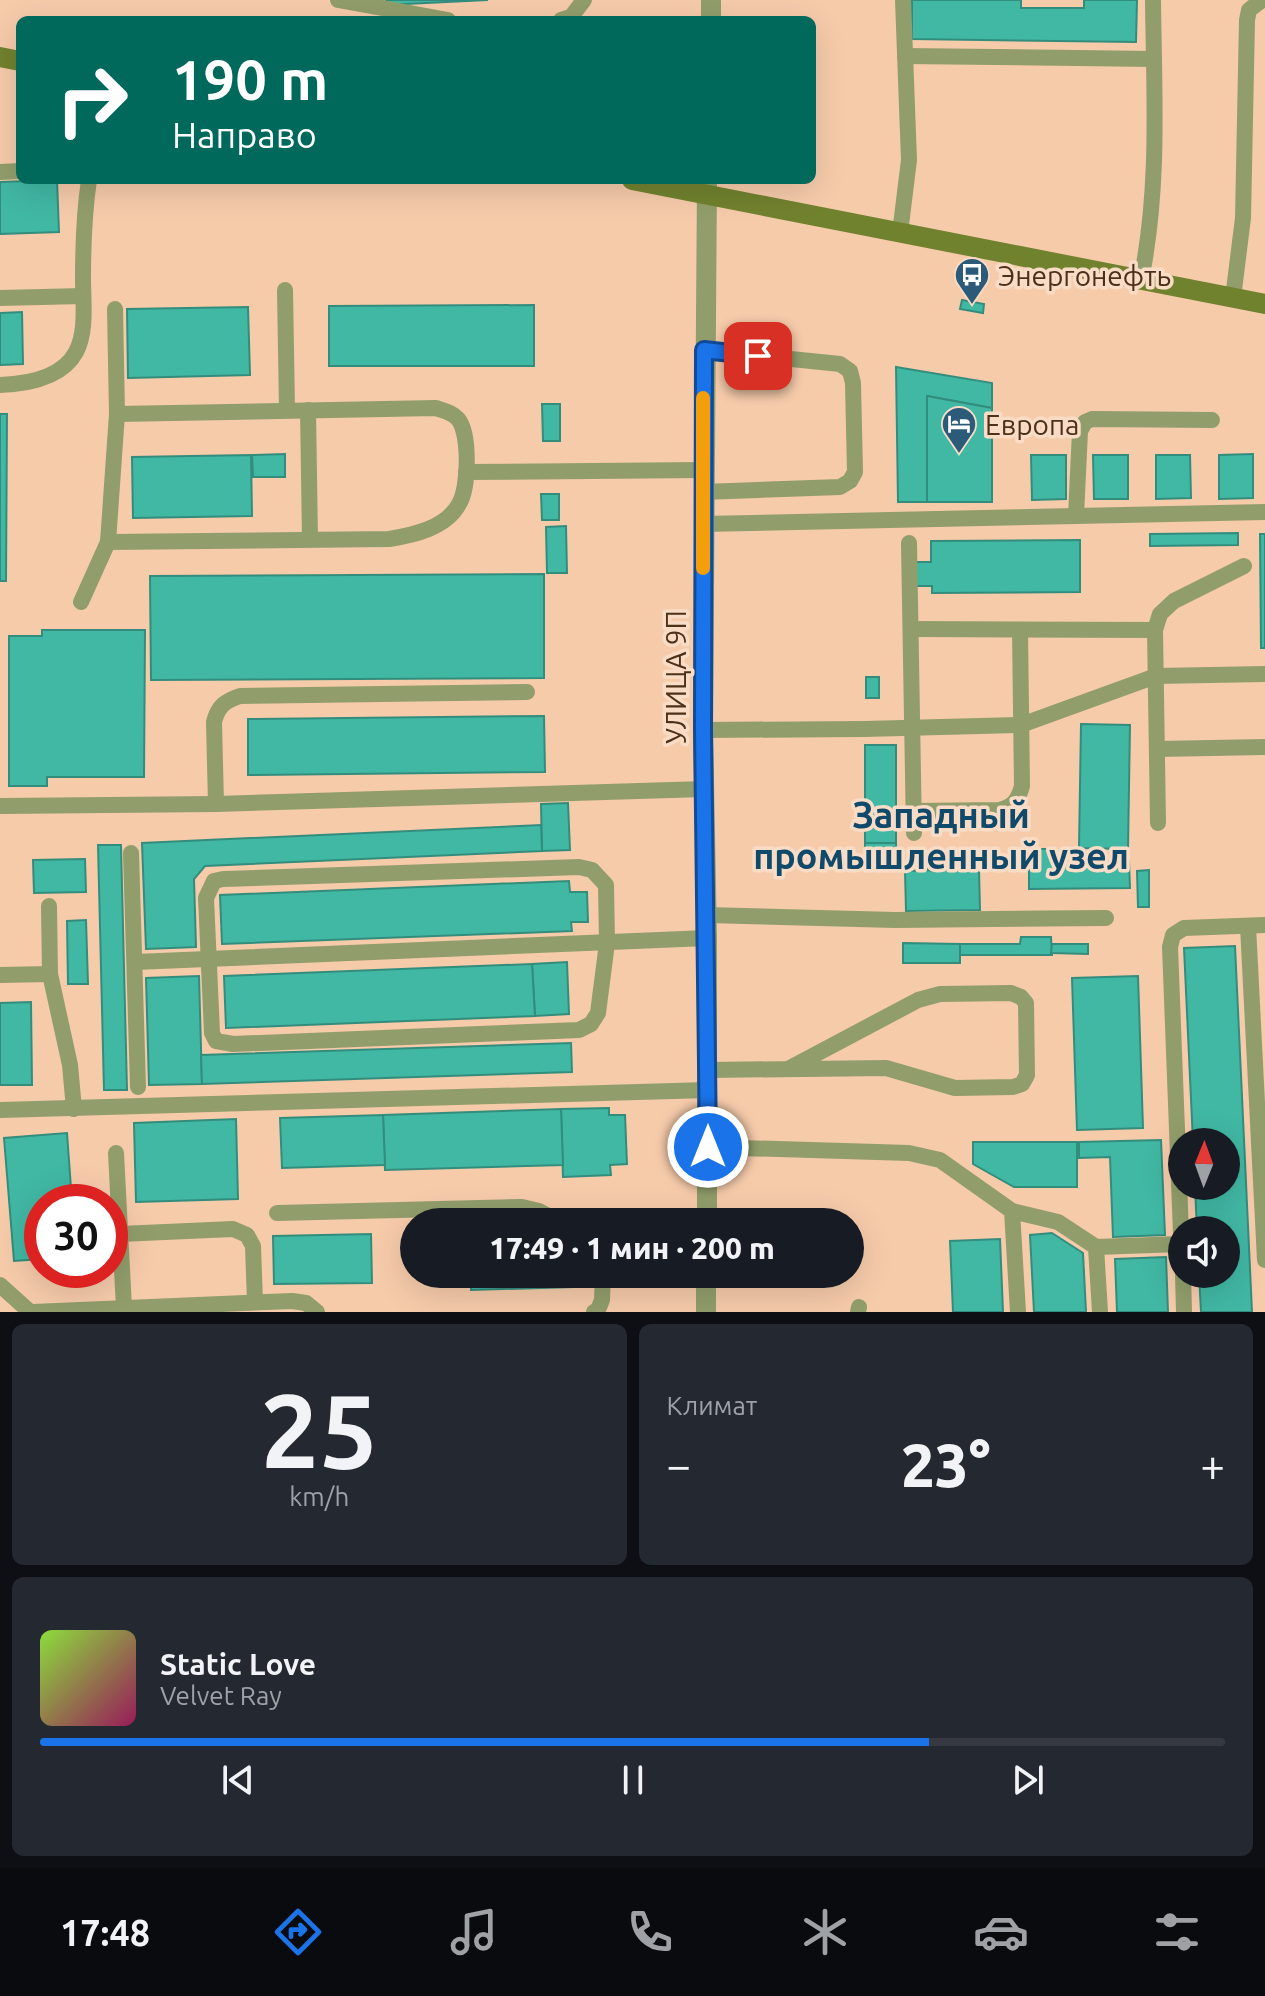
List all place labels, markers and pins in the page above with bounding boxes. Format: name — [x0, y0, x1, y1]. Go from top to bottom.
bus stop icon: Энергонефть — [953, 256, 991, 306]
place label: Энергонефть — [998, 260, 1171, 291]
pin — [724, 322, 792, 390]
hotel icon: Европа — [940, 405, 978, 455]
place label: Европа — [985, 409, 1079, 440]

